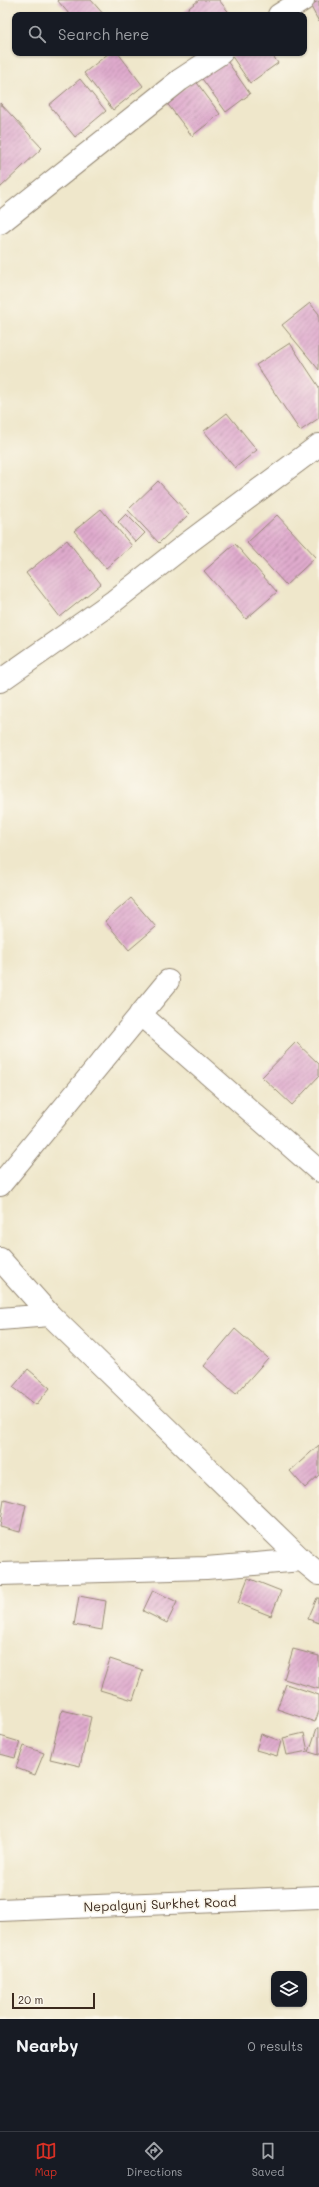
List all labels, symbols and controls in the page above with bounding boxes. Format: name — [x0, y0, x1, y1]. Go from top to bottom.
search box — [12, 12, 307, 56]
icon: search — [26, 23, 48, 45]
text: Search here — [58, 24, 149, 44]
street label: Nepalgunj Surkhet Road — [83, 1892, 237, 1915]
map controls — [271, 1971, 307, 2007]
button: layers — [271, 1971, 307, 2007]
scale bar — [12, 1991, 95, 2010]
text: 20 m — [18, 1992, 43, 2007]
text: Nearby — [16, 2034, 78, 2056]
text: 0 results — [248, 2037, 303, 2054]
tab: Map — [35, 2140, 57, 2179]
tab: Directions — [126, 2140, 182, 2179]
tab: Saved — [252, 2140, 284, 2179]

